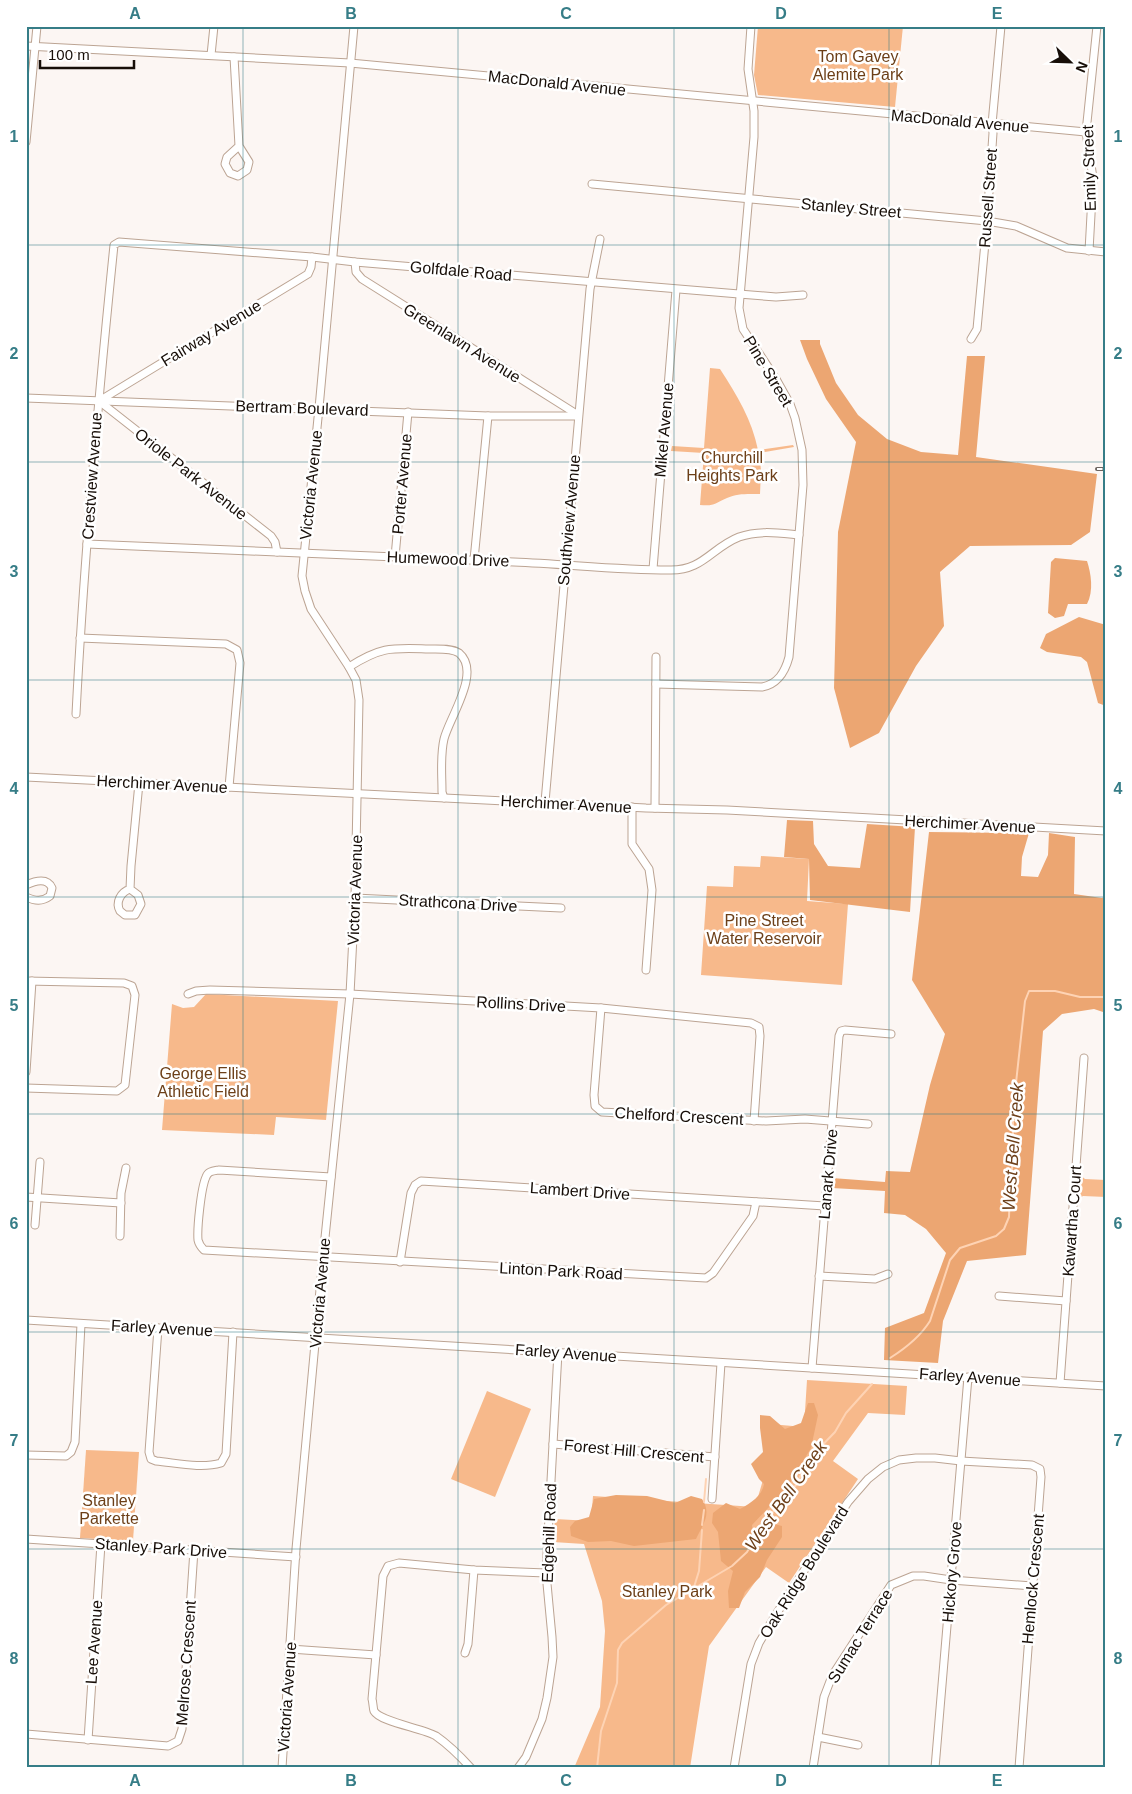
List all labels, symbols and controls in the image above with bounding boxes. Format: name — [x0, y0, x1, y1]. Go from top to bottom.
text: A — [129, 5, 141, 22]
text: B — [345, 5, 357, 22]
text: C — [560, 5, 572, 22]
text: D — [775, 5, 787, 22]
text: E — [992, 5, 1003, 22]
scale bar — [40, 38, 134, 70]
north arrow — [1044, 38, 1094, 88]
text: 100 m — [48, 46, 90, 63]
park label: Tom Gavey Alemite Park — [813, 48, 904, 83]
text: N — [1073, 59, 1091, 75]
street label: MacDonald Avenue — [487, 67, 627, 99]
street label: MacDonald Avenue — [890, 106, 1030, 136]
street label: Emily Street — [1079, 124, 1099, 211]
text: 1 — [10, 128, 19, 145]
text: 1 — [1114, 128, 1123, 145]
street label: Russell Street — [976, 147, 1000, 248]
street label: Stanley Street — [800, 195, 902, 221]
street label: Golfdale Road — [409, 258, 513, 284]
street label: Fairway Avenue — [158, 296, 264, 370]
street label: Greenlawn Avenue — [400, 300, 524, 386]
street label: Pine Street — [740, 333, 796, 410]
text: 2 — [10, 345, 19, 362]
text: 2 — [1114, 345, 1123, 362]
street label: Mikel Avenue — [651, 382, 677, 478]
street label: Bertram Boulevard — [235, 397, 369, 419]
street label: Crestview Avenue — [79, 412, 105, 540]
street label: Oriole Park Avenue — [132, 425, 251, 523]
street label: Victoria Avenue — [297, 429, 325, 541]
street label: Porter Avenue — [389, 433, 415, 535]
park label: Churchill Heights Park — [686, 449, 779, 484]
street label: Southview Avenue — [555, 454, 583, 586]
street label: Humewood Drive — [386, 548, 510, 570]
text: 3 — [10, 563, 19, 580]
text: 3 — [1114, 563, 1123, 580]
street label: Herchimer Avenue — [96, 772, 228, 796]
text: 4 — [10, 780, 19, 797]
text: 4 — [1114, 780, 1123, 797]
street label: Herchimer Avenue — [500, 792, 632, 816]
street label: Herchimer Avenue — [904, 812, 1036, 836]
street label: Victoria Avenue — [345, 834, 365, 946]
street label: Strathcona Drive — [398, 891, 518, 915]
park label: Pine Street Water Reservoir — [707, 912, 822, 947]
street label: Rollins Drive — [476, 993, 566, 1015]
text: 5 — [10, 997, 19, 1014]
text: 5 — [1114, 997, 1123, 1014]
park label: George Ellis Athletic Field — [157, 1065, 249, 1100]
water label: West Bell Creek — [999, 1081, 1028, 1212]
street label: Chelford Crescent — [614, 1104, 744, 1128]
street label: Lanark Drive — [816, 1128, 840, 1220]
street label: Kawartha Court — [1060, 1164, 1084, 1277]
street label: Lambert Drive — [529, 1179, 631, 1203]
text: 6 — [10, 1215, 19, 1232]
text: 6 — [1114, 1215, 1123, 1232]
street label: Victoria Avenue — [307, 1237, 333, 1349]
street label: Linton Park Road — [499, 1259, 623, 1283]
street label: Farley Avenue — [111, 1317, 213, 1339]
street label: Farley Avenue — [515, 1341, 618, 1365]
street label: Farley Avenue — [919, 1365, 1022, 1389]
text: 7 — [10, 1432, 19, 1449]
text: 7 — [1114, 1432, 1123, 1449]
street label: Forest Hill Crescent — [563, 1436, 705, 1466]
water label: West Bell Creek — [741, 1437, 832, 1554]
street label: Edgehill Road — [539, 1483, 559, 1583]
park label: Stanley Parkette — [79, 1492, 139, 1527]
street label: Oak Ridge Boulevard — [756, 1503, 852, 1641]
street label: Hemlock Crescent — [1019, 1513, 1047, 1645]
street label: Hickory Grove — [939, 1521, 965, 1623]
street label: Stanley Park Drive — [94, 1535, 228, 1561]
park label: Stanley Park — [622, 1583, 713, 1600]
street label: Sumac Terrace — [824, 1586, 896, 1686]
street label: Lee Avenue — [83, 1599, 105, 1685]
street label: Melrose Crescent — [173, 1599, 199, 1726]
street label: Victoria Avenue — [275, 1641, 299, 1753]
text: 8 — [10, 1650, 19, 1667]
text: 8 — [1114, 1650, 1123, 1667]
text: A — [129, 1772, 141, 1789]
text: B — [345, 1772, 357, 1789]
text: C — [560, 1772, 572, 1789]
text: D — [775, 1772, 787, 1789]
text: E — [992, 1772, 1003, 1789]

